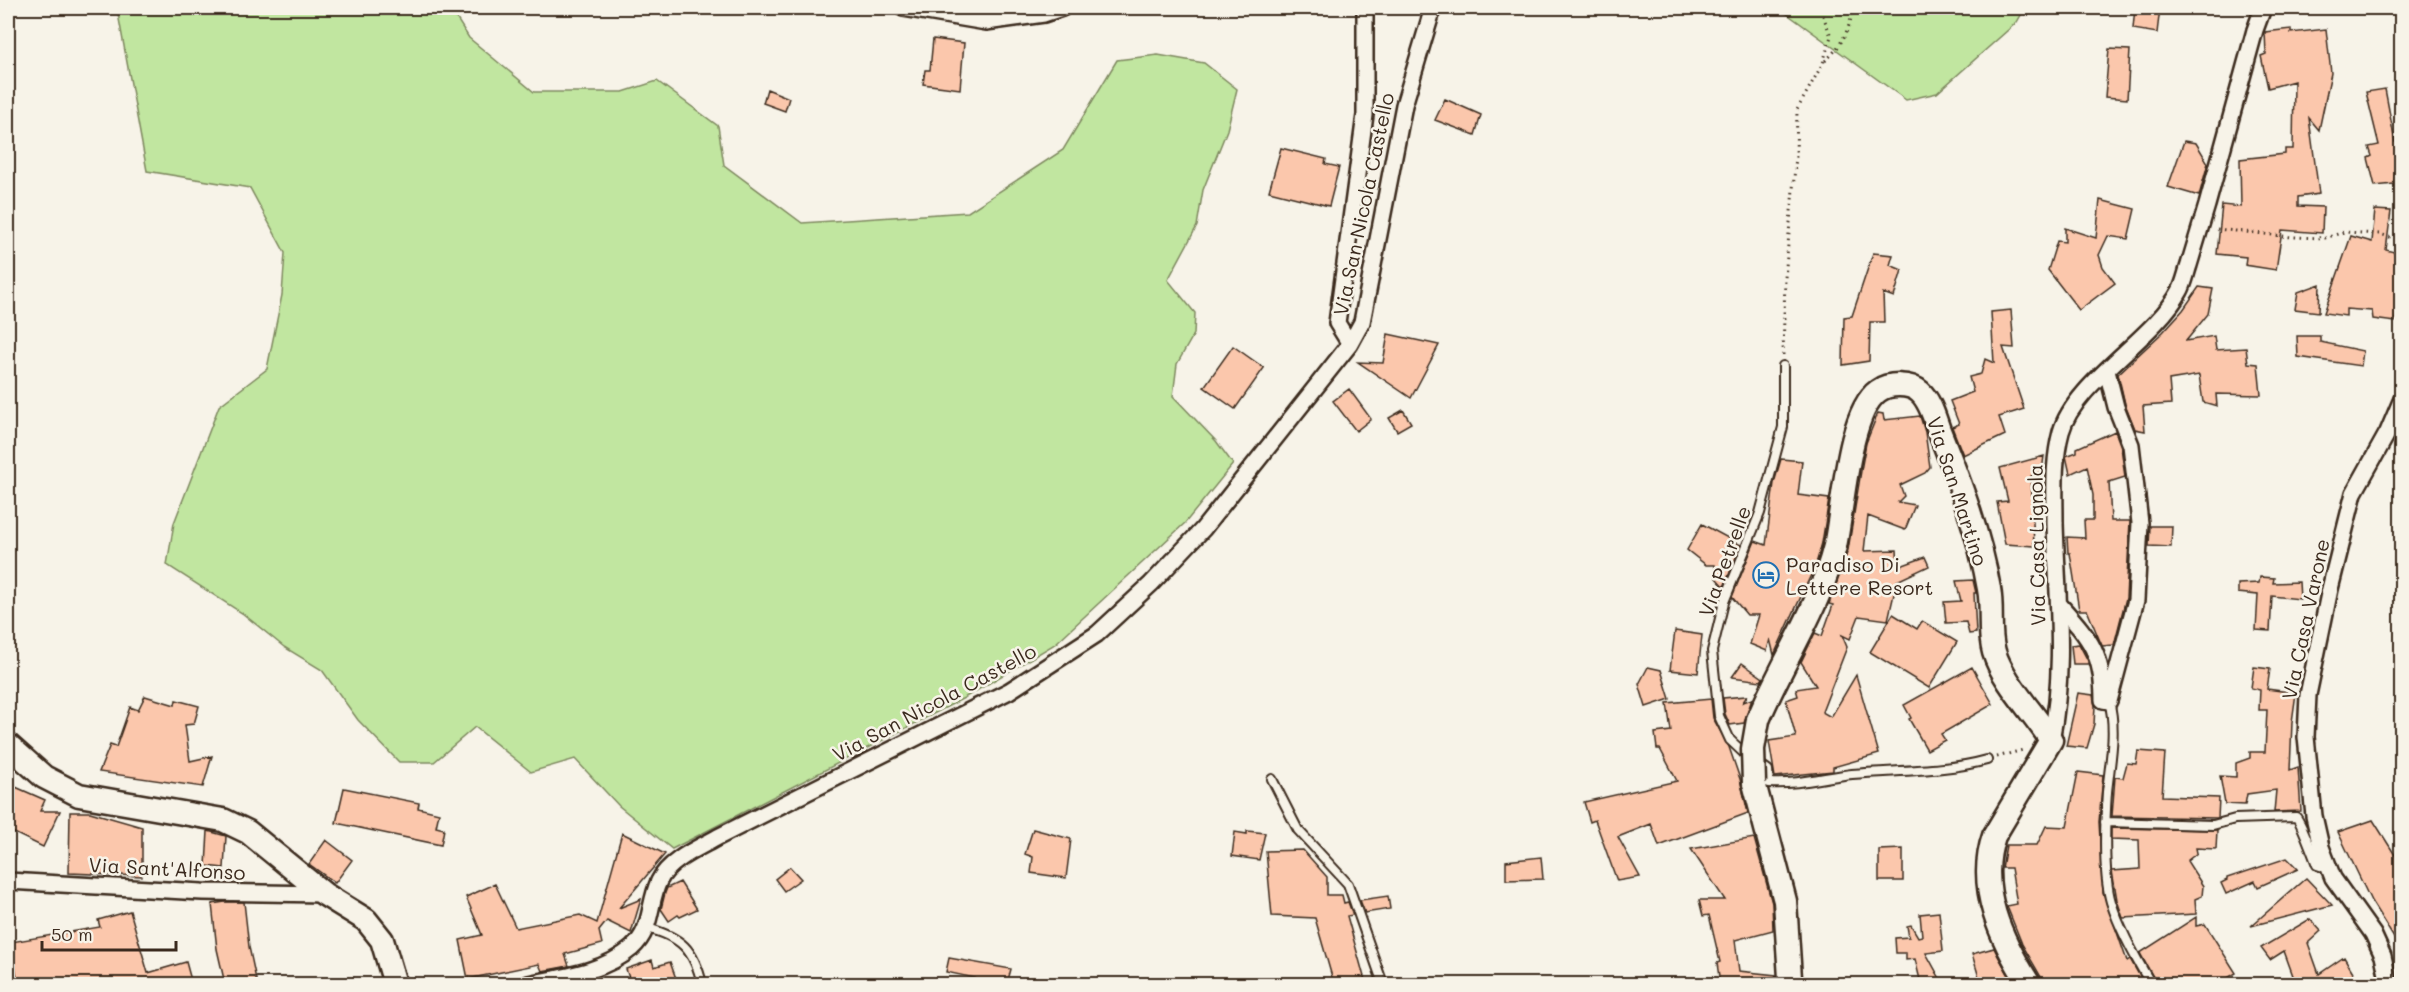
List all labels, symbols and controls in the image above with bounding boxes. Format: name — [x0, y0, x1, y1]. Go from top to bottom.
street label: Via San Nicola Castello — [1327, 90, 1399, 318]
street label: Via San Martino — [1922, 413, 1994, 569]
street label: Via Casa Lignola — [2022, 464, 2050, 626]
street label: Via Petrelle — [1692, 502, 1756, 620]
street label: Via Casa Varone — [2275, 536, 2335, 702]
place label: Paradiso Di Lettere Resort — [1786, 551, 1933, 600]
hotel icon: Paradiso Di Lettere Resort — [1751, 560, 1781, 590]
street label: Via San Nicola Castello — [828, 637, 1040, 767]
street label: Via Sant'Alfonso — [88, 851, 246, 885]
scale bar — [42, 914, 176, 952]
text: 50 m — [51, 922, 93, 946]

